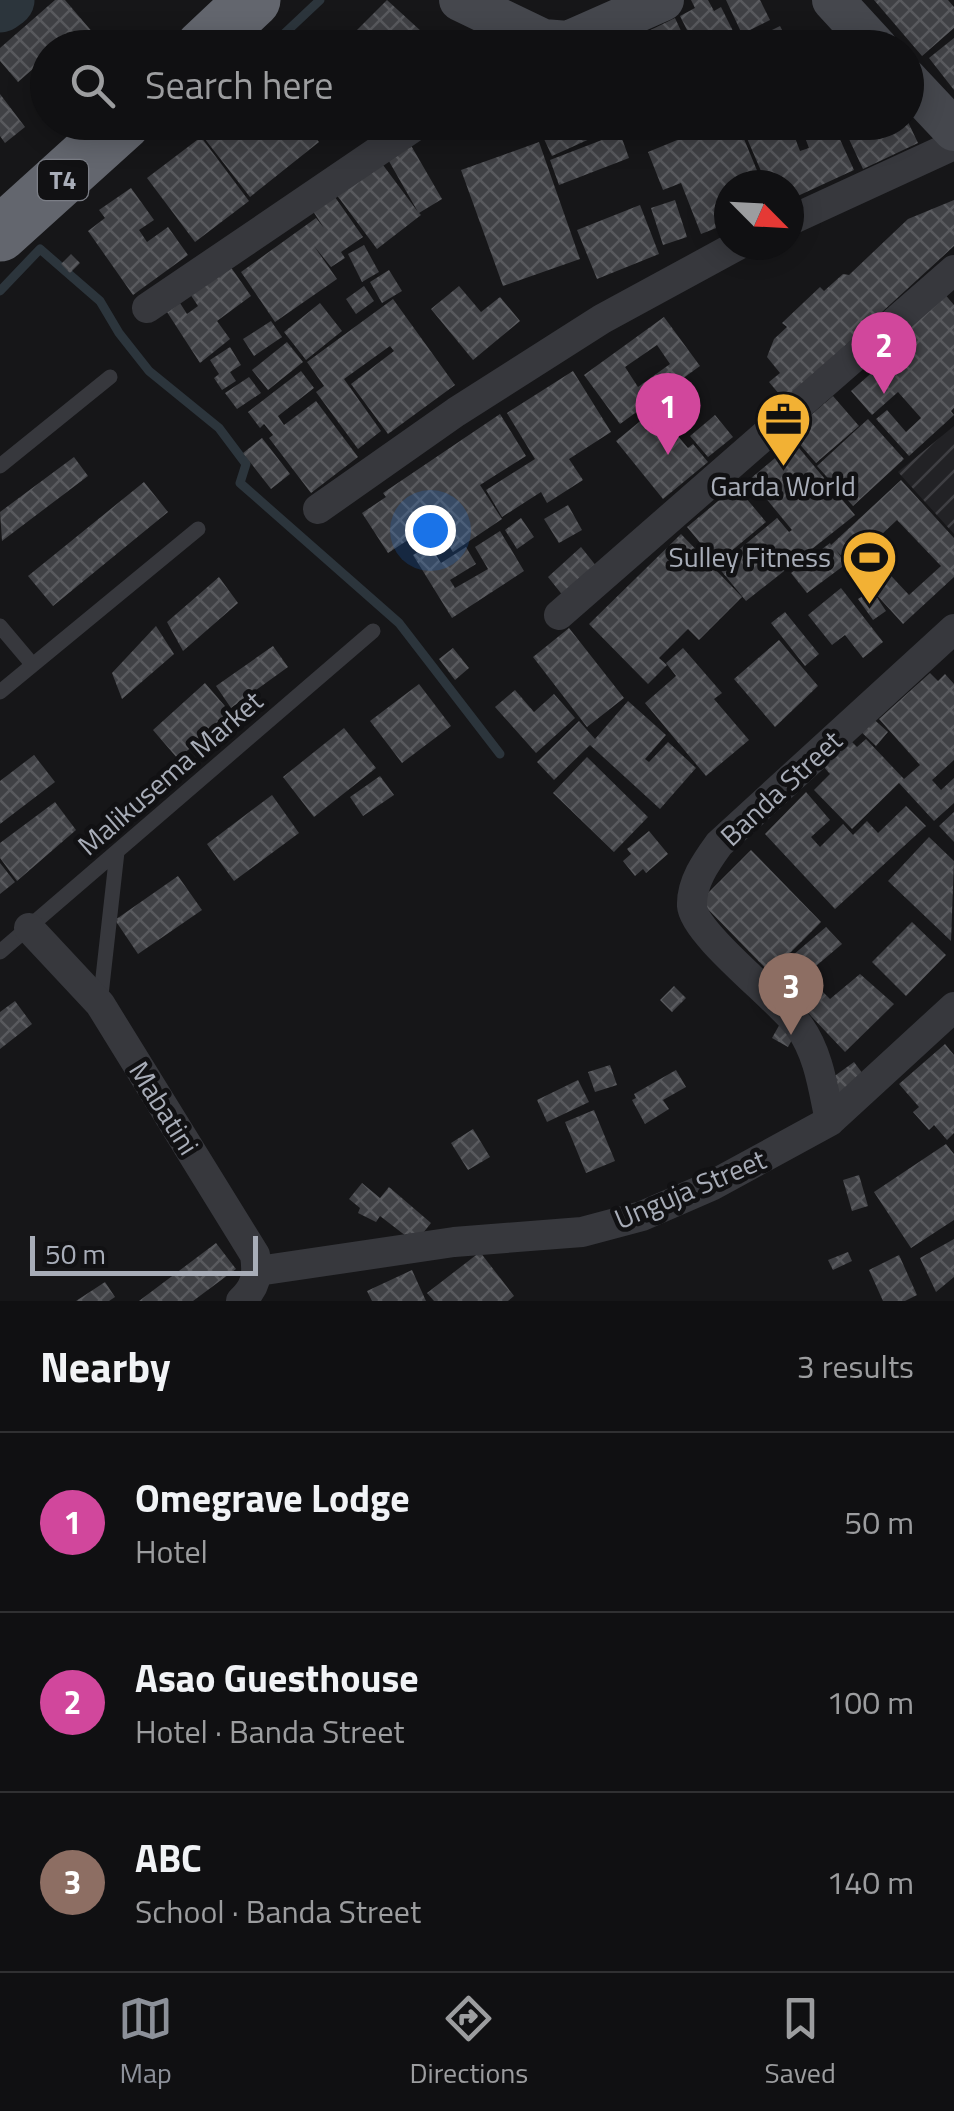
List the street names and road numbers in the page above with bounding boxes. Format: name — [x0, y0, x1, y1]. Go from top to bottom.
road number: T4 — [38, 160, 88, 200]
street label: Malikusema Market — [68, 680, 272, 865]
street label: Banda Street — [710, 719, 852, 856]
street label: Mabatini — [119, 1052, 210, 1163]
street label: Unguja Street — [607, 1137, 772, 1240]

